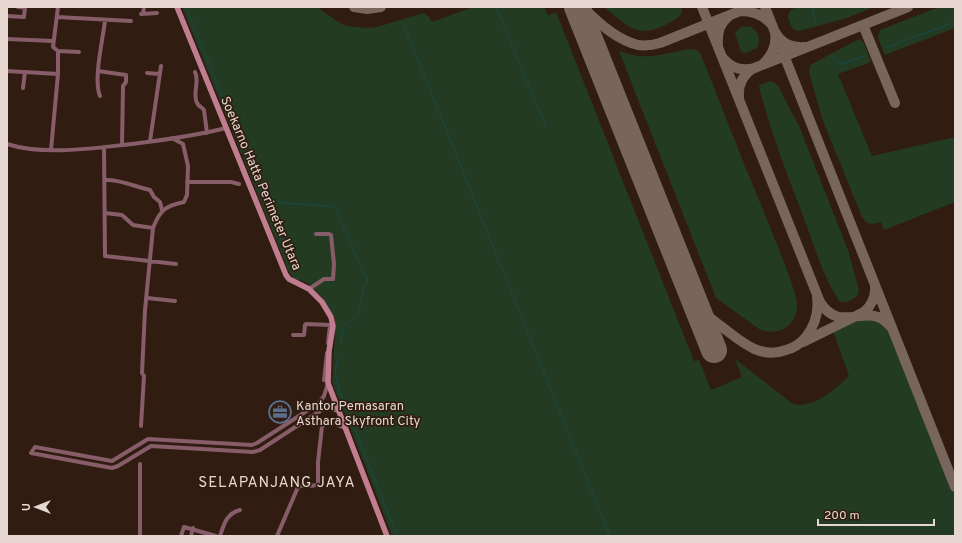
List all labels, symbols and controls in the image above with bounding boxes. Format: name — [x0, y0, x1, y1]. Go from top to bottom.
street label: Soekarno Hatta Perimeter Utara — [216, 94, 304, 273]
office icon: Kantor Pemasaran Asthara Skyfront City — [267, 399, 293, 425]
place label: Kantor Pemasaran Asthara Skyfront City — [296, 399, 421, 430]
district label: SELAPANJANG JAYA — [198, 474, 356, 493]
north arrow — [16, 487, 56, 527]
scale bar — [818, 501, 934, 527]
text: U — [20, 503, 34, 511]
text: 200 m — [824, 508, 860, 524]

